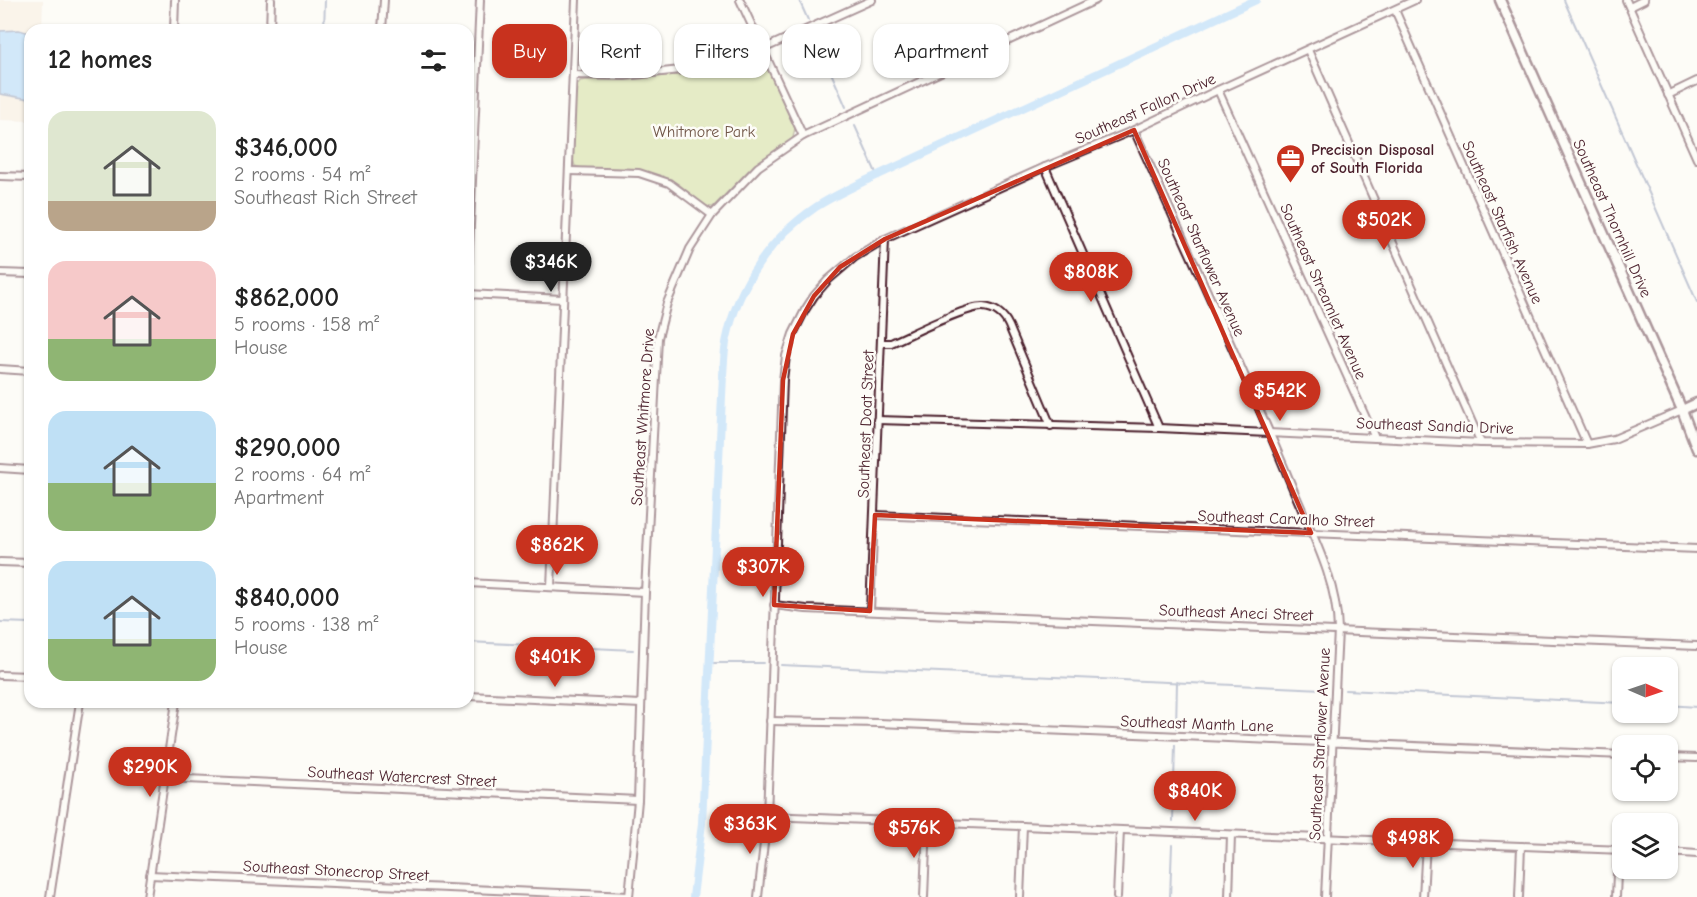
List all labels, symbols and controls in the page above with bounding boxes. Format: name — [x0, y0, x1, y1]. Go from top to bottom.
chip: Buy — [492, 24, 567, 78]
chip: Rent — [579, 24, 662, 78]
chip: Filters — [674, 24, 770, 78]
chip: New — [782, 24, 861, 78]
chip: Apartment — [873, 24, 1009, 78]
icon: filters — [417, 44, 450, 77]
text: 12 homes — [48, 45, 152, 75]
street label: Southeast Fallon Drive — [1072, 70, 1219, 148]
park label: Whitmore Park — [653, 123, 755, 141]
text: $346,000 — [234, 133, 338, 163]
icon: home — [96, 135, 168, 207]
street label: Southeast Thornhill Drive — [1569, 137, 1655, 300]
street label: Southeast Starfish Avenue — [1458, 138, 1546, 307]
place label: Precision Disposal of South Florida — [1311, 141, 1434, 177]
office icon: Precision Disposal of South Florida — [1274, 142, 1306, 184]
street label: Southeast Starflower Avenue — [1154, 156, 1249, 339]
text: 2 rooms · 54 m² — [234, 163, 370, 186]
text: Southeast Rich Street — [234, 186, 417, 209]
pin: $502K — [1342, 200, 1426, 251]
street label: Southeast Streamlet Avenue — [1276, 201, 1370, 382]
text: $502K — [1356, 208, 1412, 231]
pin: $346K — [509, 242, 593, 293]
text: $346K — [525, 250, 578, 273]
pin: $808K — [1049, 252, 1133, 303]
text: $808K — [1063, 260, 1119, 283]
text: $862,000 — [234, 283, 339, 313]
icon: home — [96, 285, 168, 357]
text: 5 rooms · 158 m² — [234, 313, 379, 336]
street label: Southeast Whitmore Drive — [628, 328, 658, 506]
text: House — [234, 336, 288, 359]
street label: Southeast Doat Street — [854, 349, 878, 498]
pin: $542K — [1238, 371, 1322, 422]
text: $542K — [1253, 379, 1307, 402]
street label: Southeast Sandia Drive — [1356, 414, 1514, 438]
text: $290,000 — [234, 433, 341, 463]
icon: home — [96, 435, 168, 507]
text: 2 rooms · 64 m² — [234, 463, 370, 486]
text: Apartment — [234, 486, 324, 509]
street label: Southeast Carvalho Street — [1197, 507, 1375, 531]
pin: $862K — [515, 525, 599, 576]
text: $862K — [530, 533, 584, 556]
pin: $307K — [721, 547, 805, 598]
text: $307K — [736, 555, 790, 578]
text: $840,000 — [234, 583, 340, 613]
icon: home — [96, 585, 168, 657]
street label: Southeast Aneci Street — [1159, 601, 1314, 625]
text: 5 rooms · 138 m² — [234, 613, 379, 636]
text: House — [234, 636, 288, 659]
pin: $401K — [513, 637, 597, 688]
text: $401K — [529, 645, 581, 668]
street label: Southeast Starflower Avenue — [1306, 647, 1334, 841]
north arrow — [1612, 657, 1678, 723]
map controls — [1612, 657, 1678, 879]
street label: Southeast Manth Lane — [1120, 712, 1274, 736]
button: locate — [1612, 735, 1678, 801]
pin: $290K — [108, 747, 192, 798]
text: $290K — [122, 755, 178, 778]
street label: Southeast Watercrest Street — [307, 763, 497, 791]
pin: $840K — [1153, 771, 1237, 822]
text: $840K — [1168, 779, 1222, 802]
pin: $363K — [708, 804, 792, 855]
pin: $576K — [872, 808, 956, 859]
text: $363K — [723, 812, 777, 835]
button: layers — [1612, 813, 1678, 879]
text: $576K — [888, 816, 940, 839]
pin: $498K — [1371, 818, 1455, 869]
text: $498K — [1386, 826, 1440, 849]
street label: Southeast Stonecrop Street — [243, 857, 430, 885]

